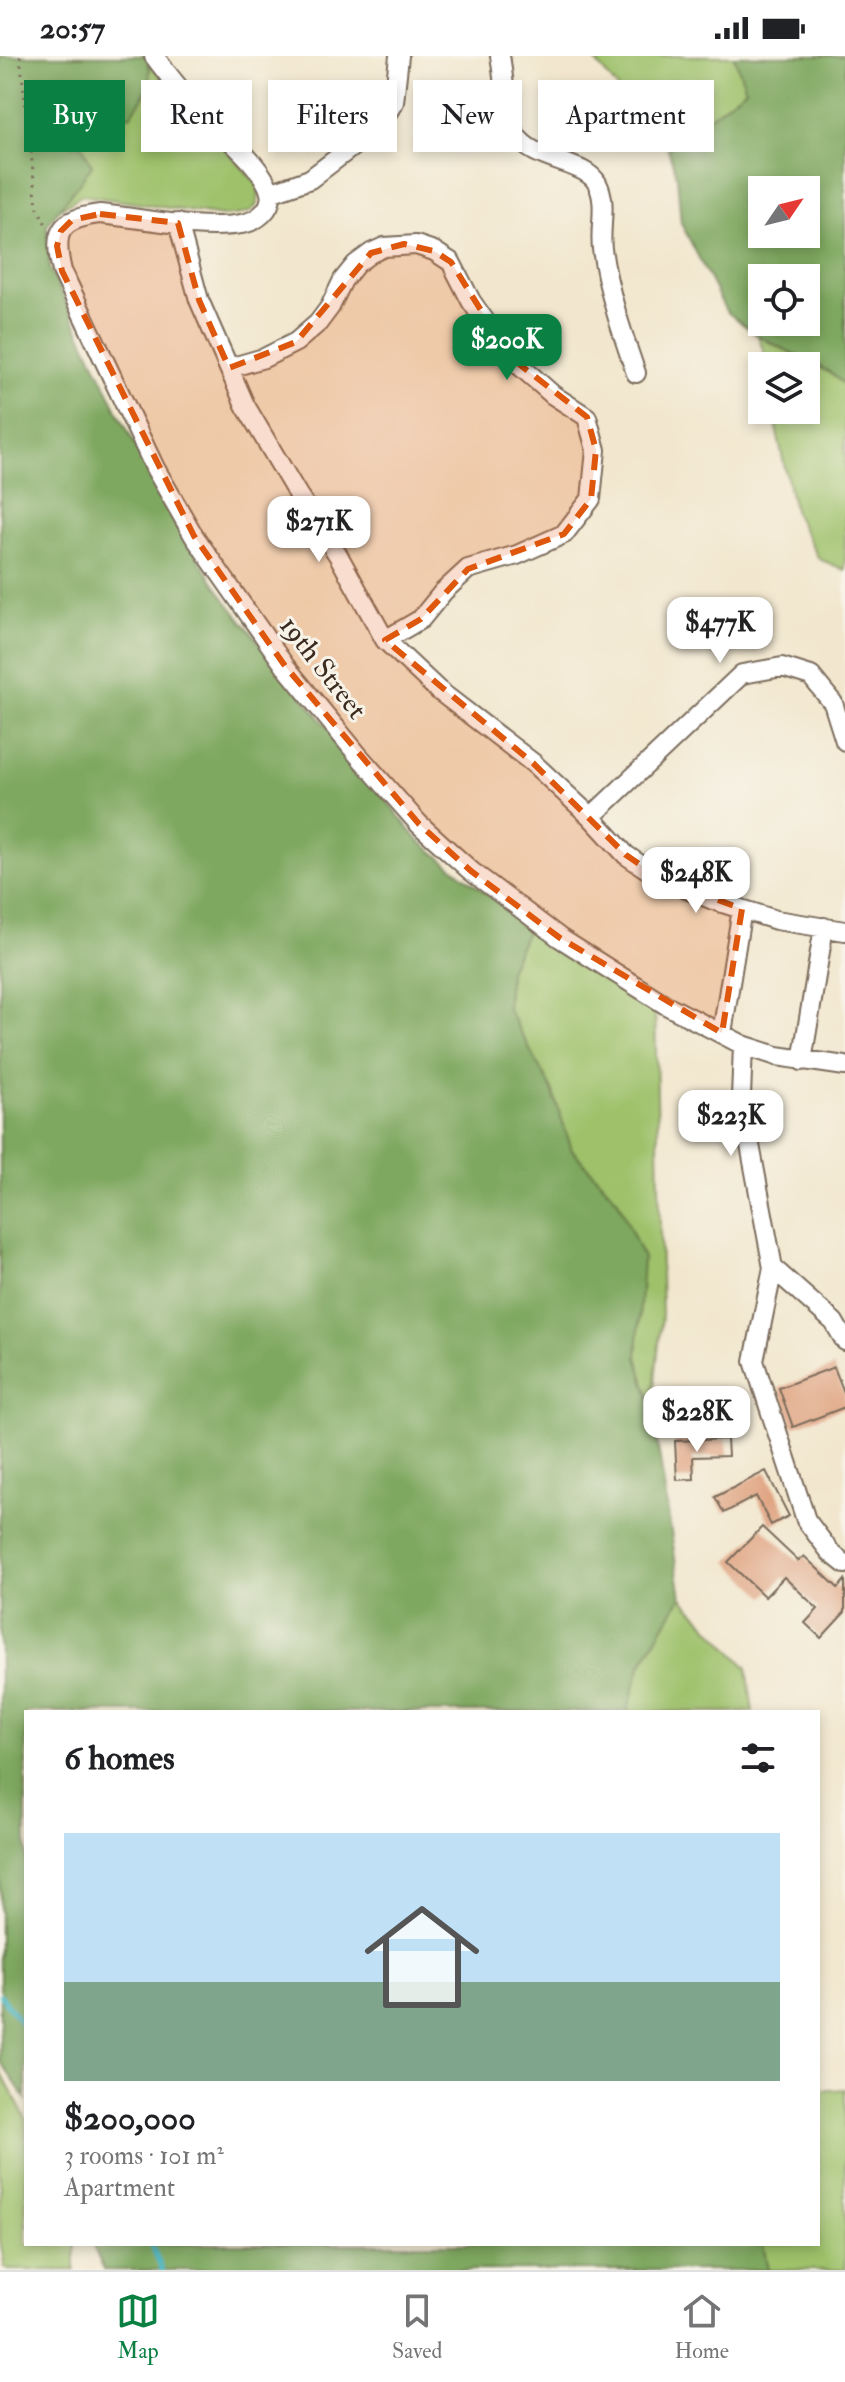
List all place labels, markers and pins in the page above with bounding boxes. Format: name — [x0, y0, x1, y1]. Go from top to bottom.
pin: $200K — [451, 314, 563, 382]
pin: $271K — [263, 496, 375, 564]
pin: $477K — [664, 597, 776, 665]
pin: $248K — [640, 847, 752, 915]
pin: $223K — [675, 1090, 787, 1158]
pin: $228K — [641, 1386, 753, 1454]

